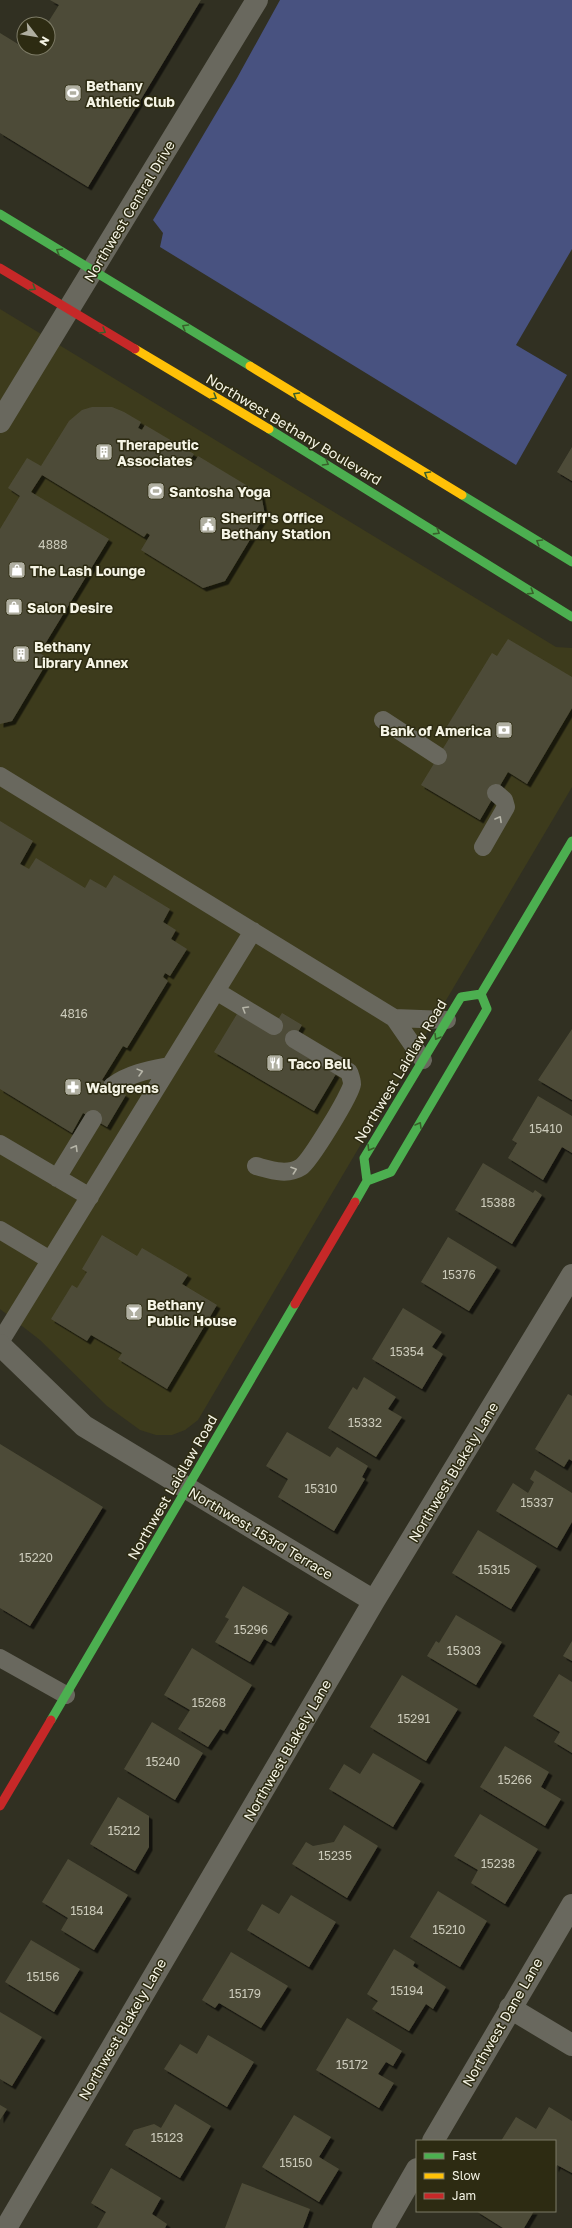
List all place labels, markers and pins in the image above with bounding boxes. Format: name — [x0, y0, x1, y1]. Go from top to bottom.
place label: Bethany Athletic Club — [86, 77, 175, 110]
sports icon: Bethany Athletic Club — [63, 83, 83, 103]
place label: Therapeutic Associates — [117, 436, 199, 469]
building icon: Therapeutic Associates — [94, 442, 114, 462]
sports icon: Santosha Yoga — [146, 481, 166, 501]
place label: Santosha Yoga — [169, 483, 271, 500]
place label: Sheriff's Office Bethany Station — [221, 509, 331, 542]
public building icon: Sheriff's Office Bethany Station — [198, 515, 218, 535]
shop icon: The Lash Lounge — [7, 560, 27, 580]
place label: The Lash Lounge — [30, 562, 145, 579]
shop icon: Salon Desire — [4, 597, 24, 617]
place label: Salon Desire — [27, 599, 113, 616]
place label: Bethany Library Annex — [34, 638, 129, 671]
building icon: Bethany Library Annex — [11, 644, 31, 664]
bank icon: Bank of America — [494, 720, 514, 740]
place label: Bank of America — [380, 722, 491, 739]
restaurant icon: Taco Bell — [265, 1053, 285, 1073]
place label: Taco Bell — [288, 1055, 352, 1072]
pharmacy icon: Walgreens — [63, 1077, 83, 1097]
place label: Walgreens — [86, 1079, 159, 1096]
place label: Bethany Public House — [147, 1296, 237, 1329]
bar icon: Bethany Public House — [124, 1302, 144, 1322]

